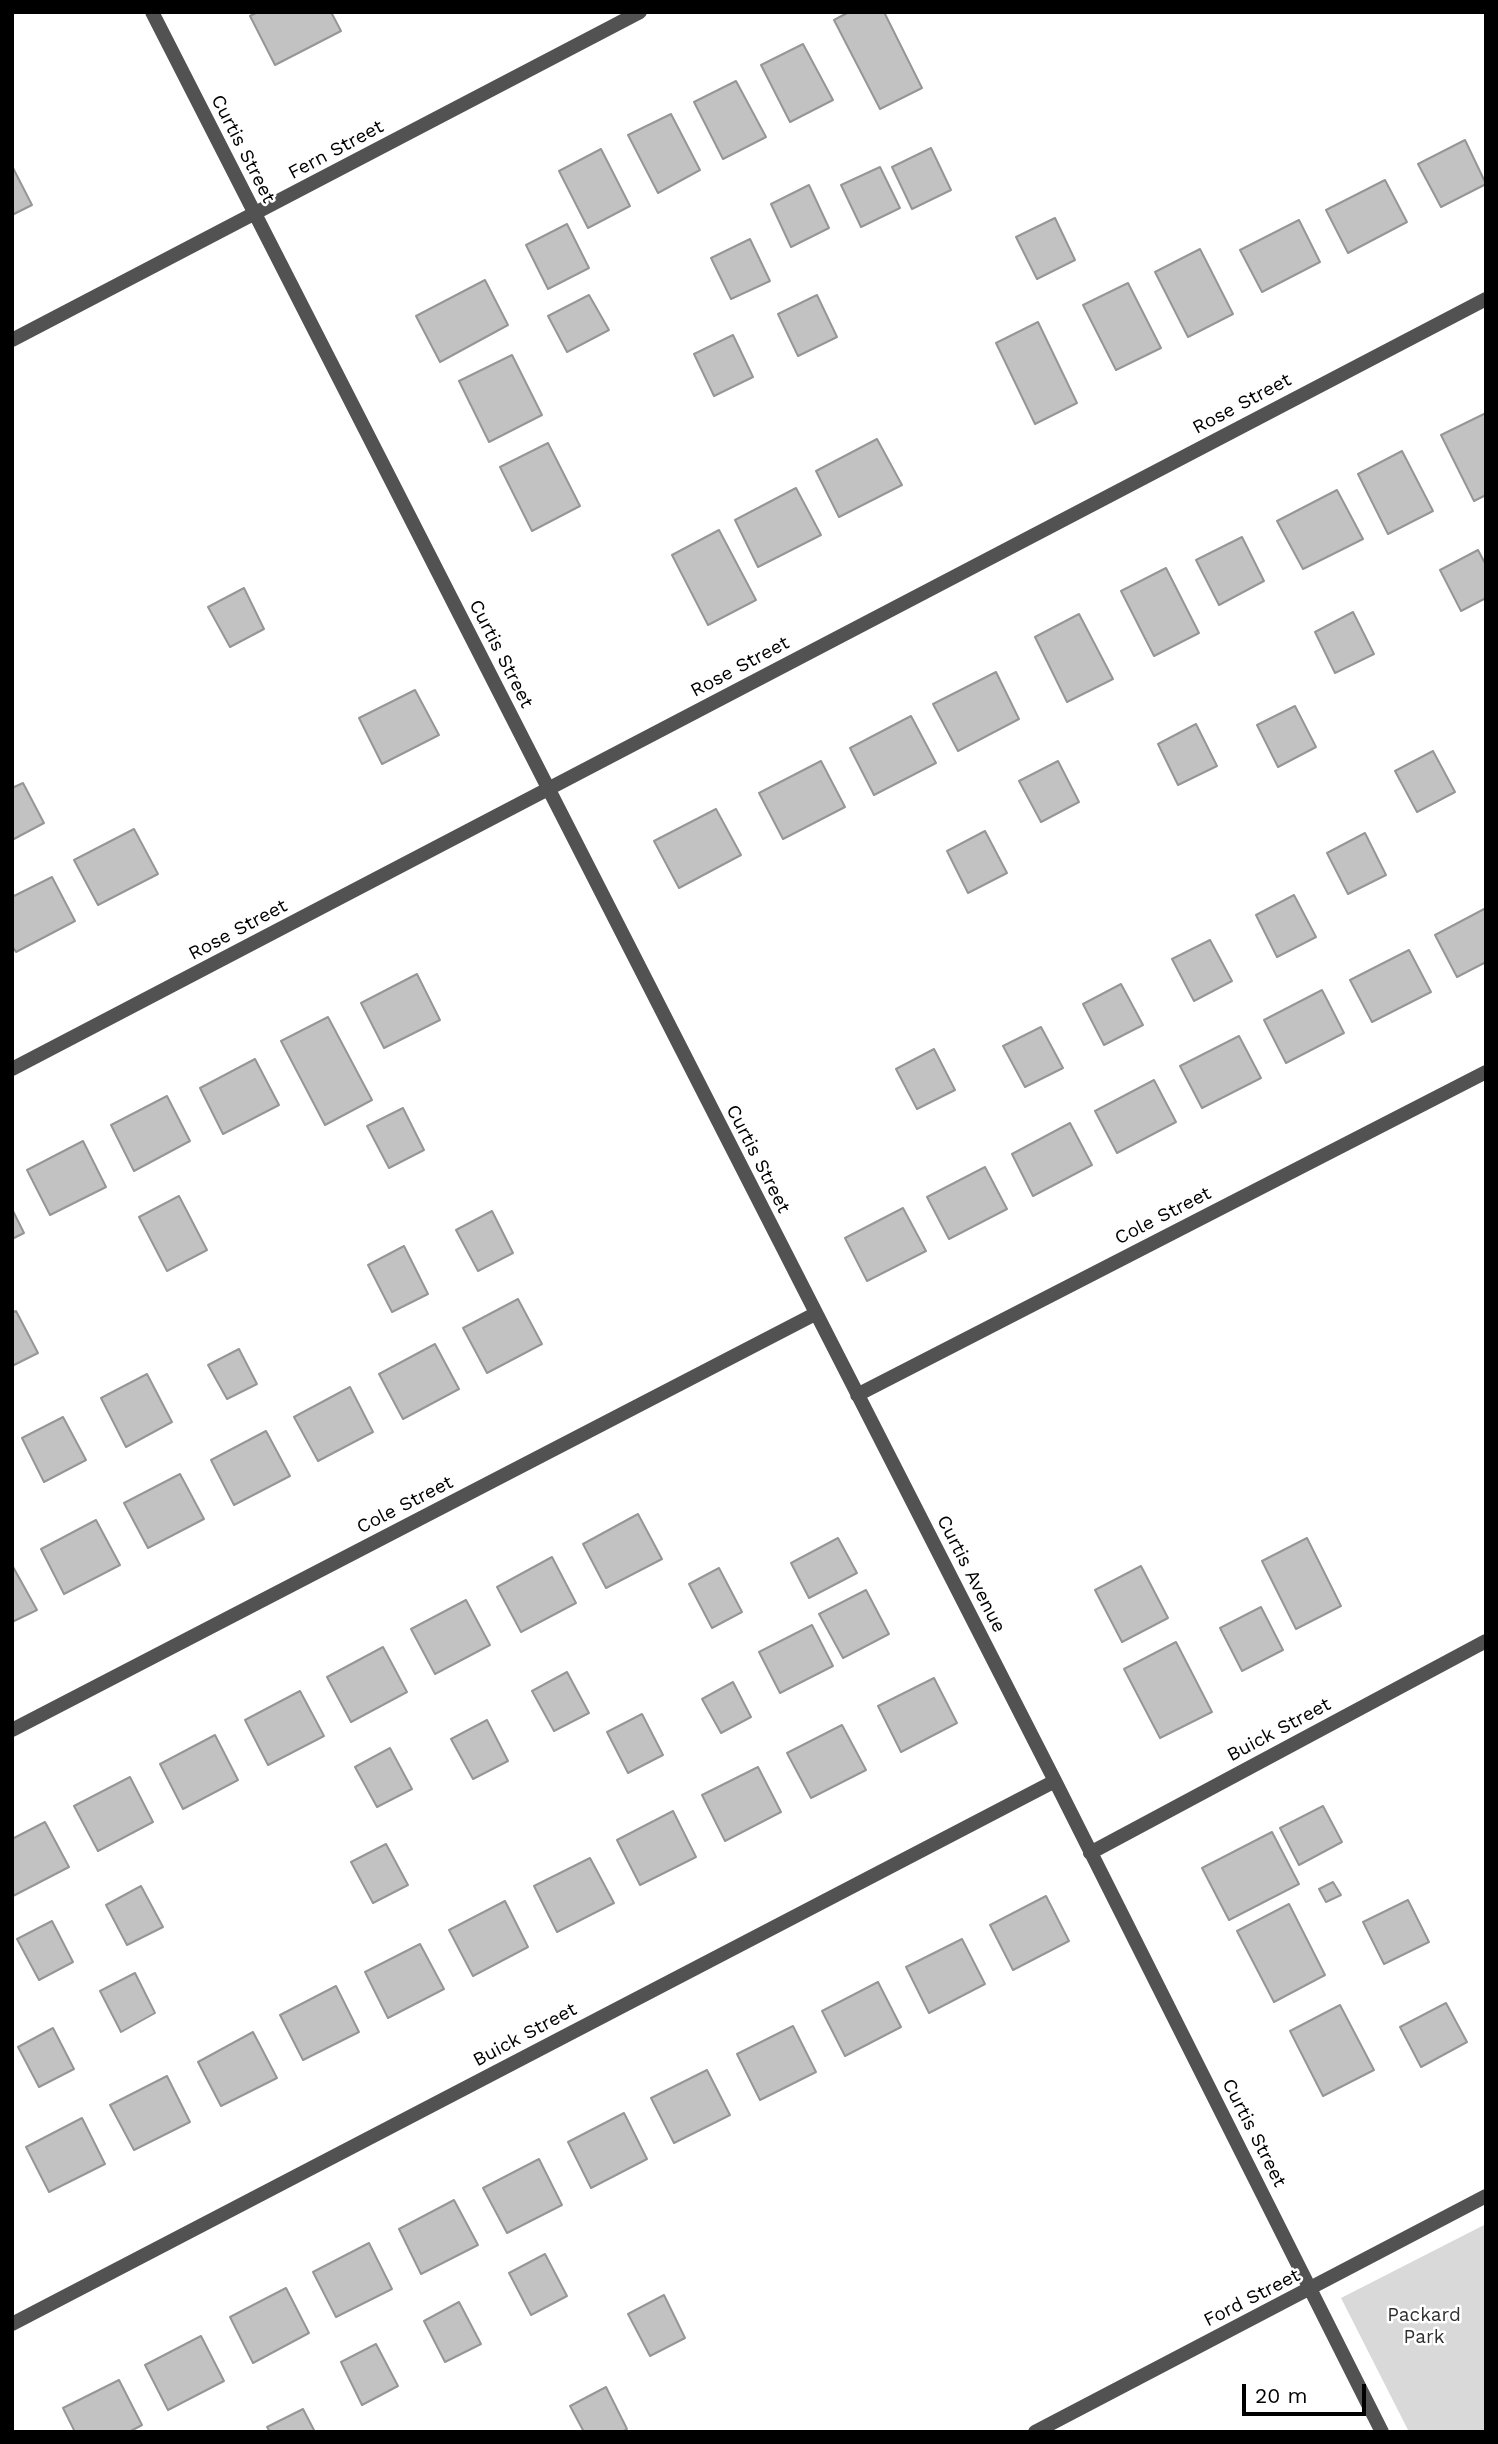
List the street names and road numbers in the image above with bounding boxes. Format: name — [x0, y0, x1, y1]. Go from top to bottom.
street label: Curtis Street — [206, 91, 280, 207]
street label: Fern Street — [284, 115, 388, 185]
street label: Rose Street — [1189, 368, 1295, 440]
street label: Curtis Street — [464, 596, 538, 712]
street label: Rose Street — [687, 631, 793, 703]
street label: Rose Street — [185, 894, 291, 966]
street label: Curtis Street — [721, 1101, 795, 1217]
street label: Cole Street — [1111, 1182, 1215, 1250]
street label: Cole Street — [353, 1471, 457, 1539]
street label: Curtis Avenue — [932, 1512, 1010, 1636]
street label: Buick Street — [1223, 1693, 1335, 1767]
street label: Buick Street — [469, 1998, 581, 2072]
street label: Curtis Street — [1217, 2075, 1291, 2191]
street label: Ford Street — [1200, 2264, 1304, 2332]

